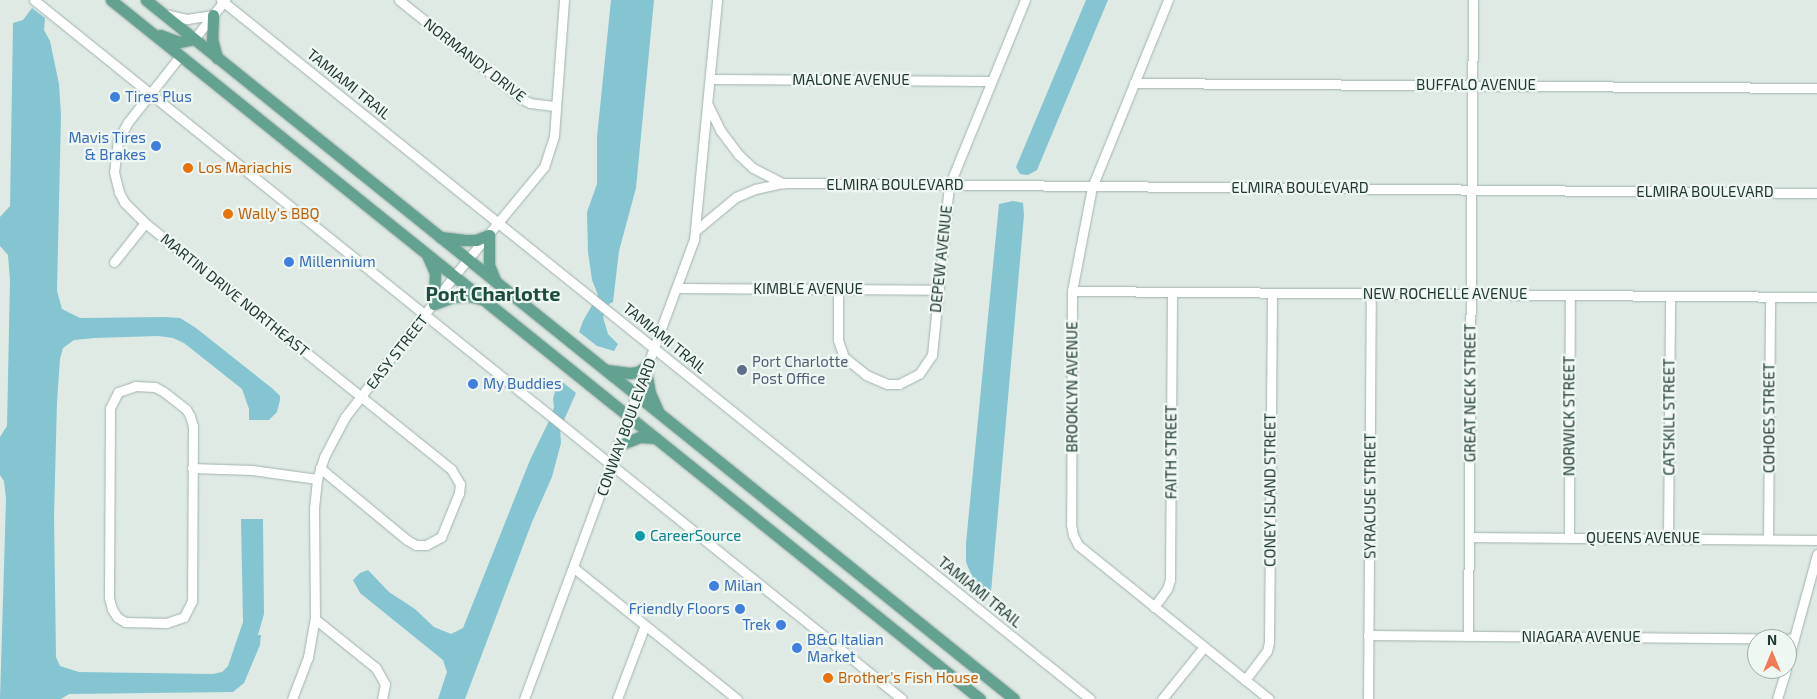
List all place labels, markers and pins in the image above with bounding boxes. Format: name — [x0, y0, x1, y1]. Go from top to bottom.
place label: Tires Plus — [125, 88, 192, 106]
marker: Tires Plus — [109, 91, 121, 103]
place label: Mavis Tires & Brakes — [68, 128, 146, 163]
marker: Mavis Tires & Brakes — [150, 140, 162, 152]
place label: Los Mariachis — [198, 159, 292, 177]
marker: Los Mariachis — [182, 162, 194, 174]
place label: Wally's BBQ — [238, 205, 320, 223]
marker: Wally's BBQ — [222, 208, 234, 220]
place label: Millennium — [299, 253, 376, 271]
marker: Millennium — [283, 256, 295, 268]
place label: Port Charlotte Post Office — [752, 352, 848, 387]
marker: Port Charlotte Post Office — [736, 364, 748, 376]
place label: My Buddies — [483, 375, 562, 393]
marker: My Buddies — [467, 378, 479, 390]
place label: CareerSource — [650, 527, 741, 545]
marker: CareerSource — [634, 530, 646, 542]
place label: Milan — [724, 577, 762, 595]
marker: Milan — [708, 580, 720, 592]
place label: Friendly Floors — [628, 600, 730, 618]
marker: Friendly Floors — [734, 603, 746, 615]
place label: Trek — [742, 616, 771, 634]
marker: Trek — [775, 619, 787, 631]
place label: B&G Italian Market — [807, 630, 884, 665]
marker: B&G Italian Market — [791, 642, 803, 654]
place label: Brother's Fish House — [838, 669, 978, 687]
marker: Brother's Fish House — [822, 672, 834, 684]

